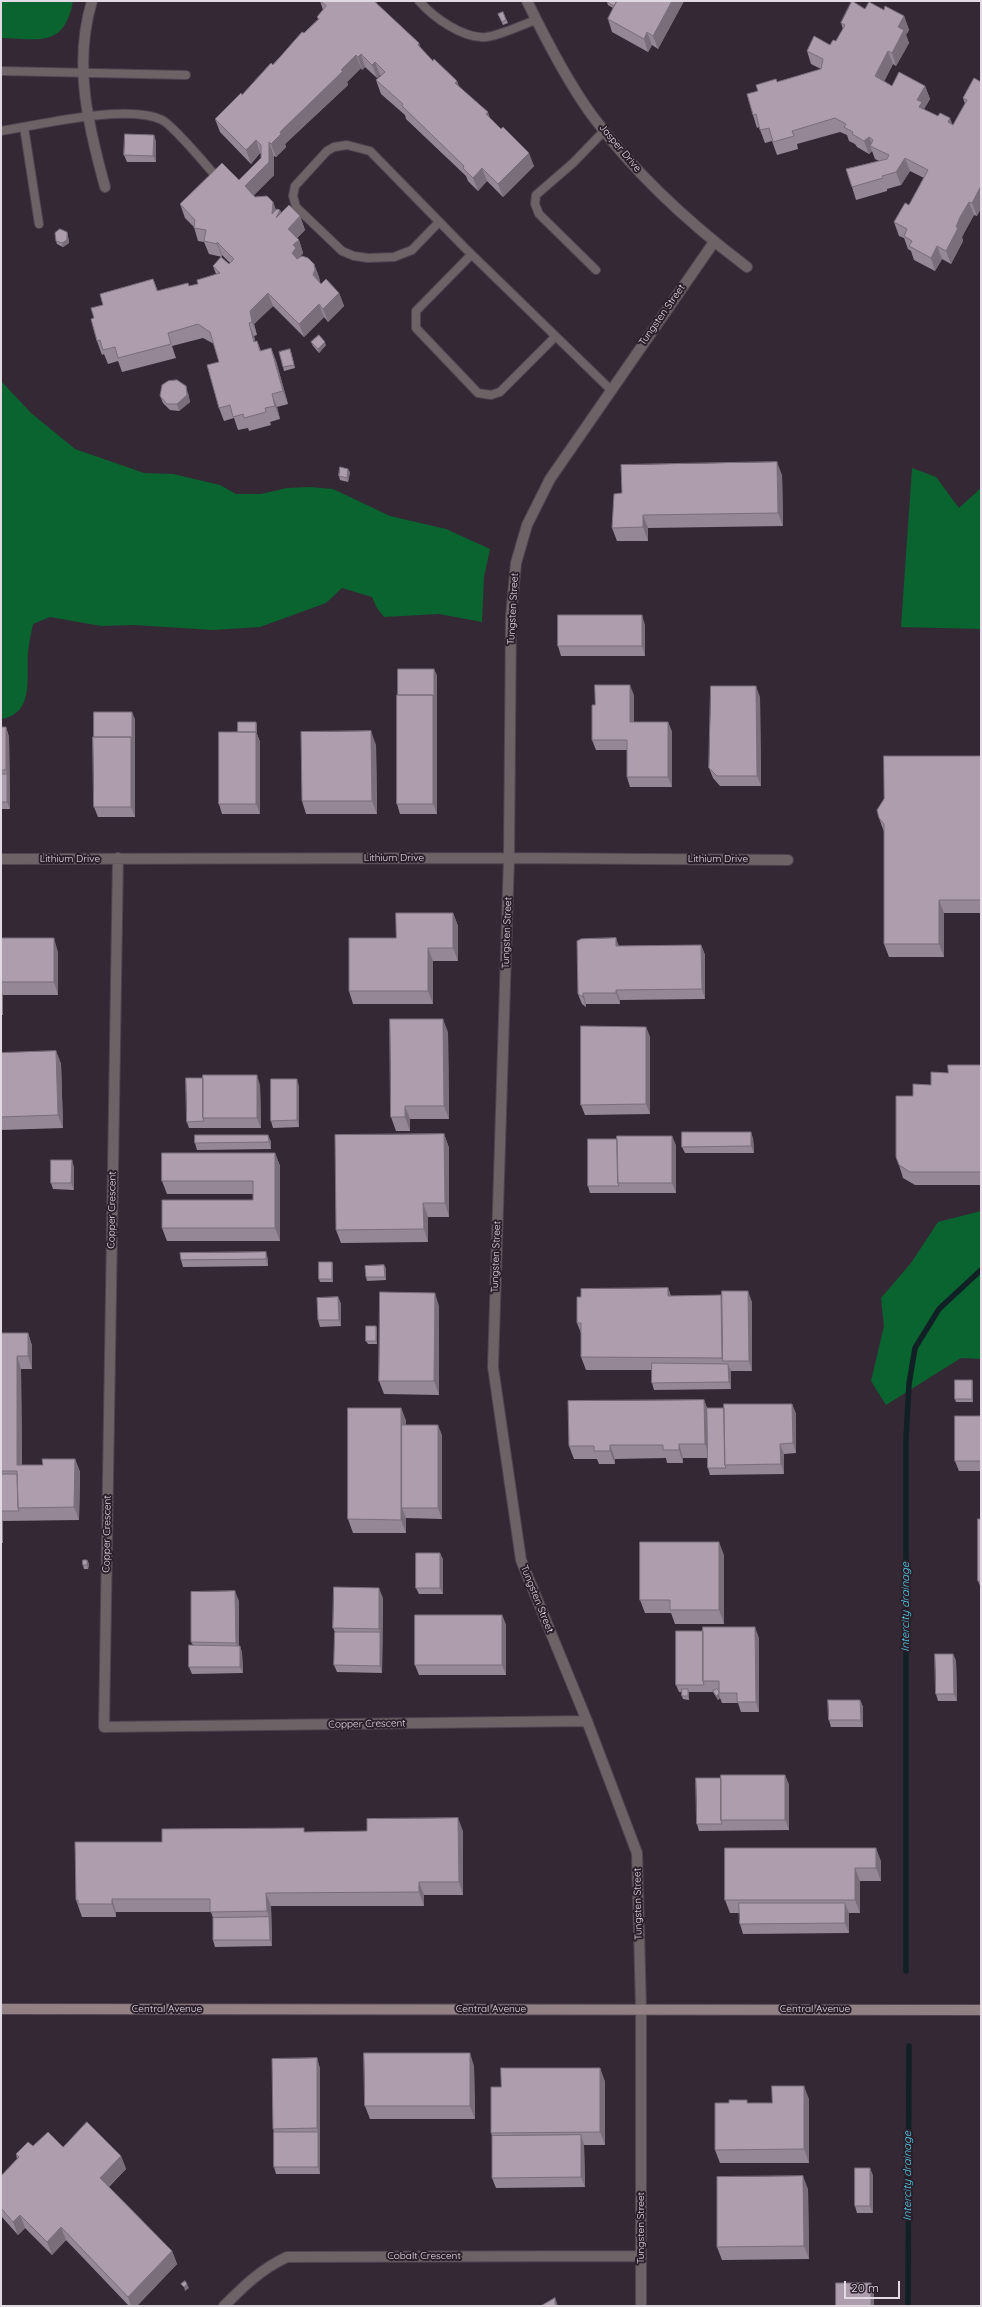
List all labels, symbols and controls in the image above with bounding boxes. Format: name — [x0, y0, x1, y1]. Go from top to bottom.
street label: Jasper Drive — [596, 122, 644, 174]
street label: Tungsten Street — [636, 282, 688, 348]
street label: Tungsten Street — [505, 573, 521, 645]
street label: Lithium Drive — [364, 852, 424, 864]
street label: Lithium Drive — [40, 853, 100, 865]
street label: Lithium Drive — [688, 853, 748, 865]
street label: Tungsten Street — [500, 897, 514, 969]
street label: Copper Crescent — [105, 1171, 119, 1249]
street label: Tungsten Street — [489, 1221, 503, 1293]
street label: Copper Crescent — [100, 1495, 114, 1573]
water label: Intercity drainage — [899, 1562, 913, 1652]
street label: Tungsten Street — [518, 1563, 556, 1635]
street label: Copper Crescent — [328, 1717, 406, 1731]
street label: Tungsten Street — [631, 1868, 645, 1940]
street label: Central Avenue — [132, 2003, 202, 2015]
street label: Central Avenue — [456, 2003, 526, 2015]
street label: Central Avenue — [780, 2003, 850, 2015]
water label: Intercity drainage — [901, 2131, 915, 2221]
street label: Tungsten Street — [635, 2192, 647, 2264]
street label: Cobalt Crescent — [387, 2250, 461, 2262]
scale bar — [846, 2273, 902, 2299]
text: 20 m — [851, 2280, 879, 2295]

